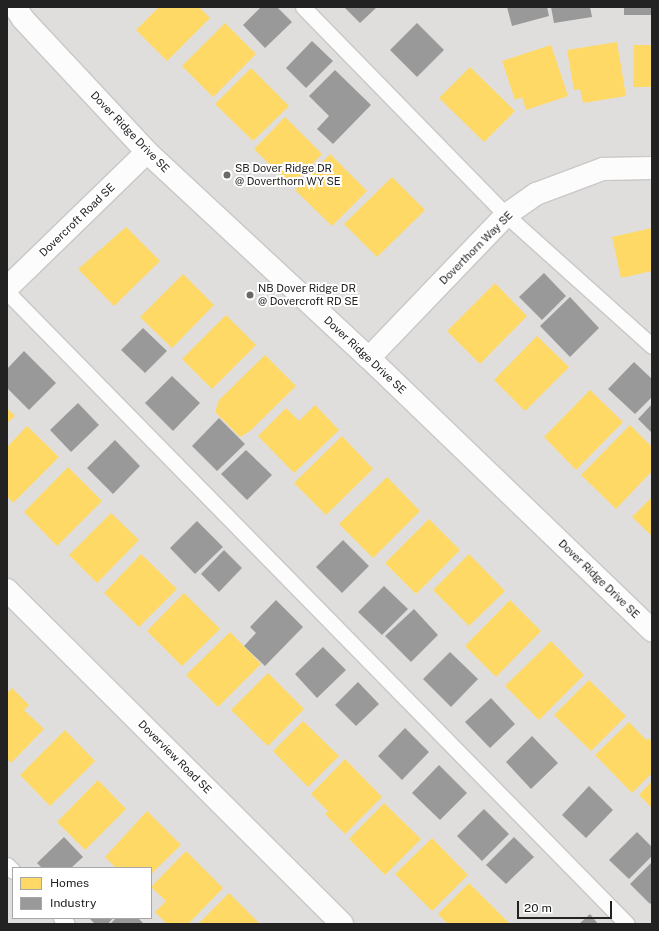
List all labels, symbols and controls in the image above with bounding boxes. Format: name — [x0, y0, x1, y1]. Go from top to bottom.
street label: Dover Ridge Drive SE — [88, 89, 172, 175]
place label: SB Dover Ridge DR @ Doverthorn WY SE — [235, 162, 341, 188]
marker: SB Dover Ridge DR @ Doverthorn WY SE — [222, 170, 232, 180]
street label: Dovercroft Road SE — [37, 181, 117, 259]
street label: Doverthorn Way SE — [437, 209, 515, 287]
place label: NB Dover Ridge DR @ Dovercroft RD SE — [258, 282, 358, 308]
marker: NB Dover Ridge DR @ Dovercroft RD SE — [245, 290, 255, 300]
street label: Dover Ridge Drive SE — [321, 313, 409, 397]
street label: Dover Ridge Drive SE — [556, 537, 642, 621]
street label: Doverview Road SE — [136, 718, 214, 796]
legend — [12, 867, 152, 919]
text: Homes — [50, 876, 89, 890]
scale bar — [519, 893, 614, 919]
text: Industry — [50, 896, 96, 910]
text: 20 m — [524, 901, 552, 915]

